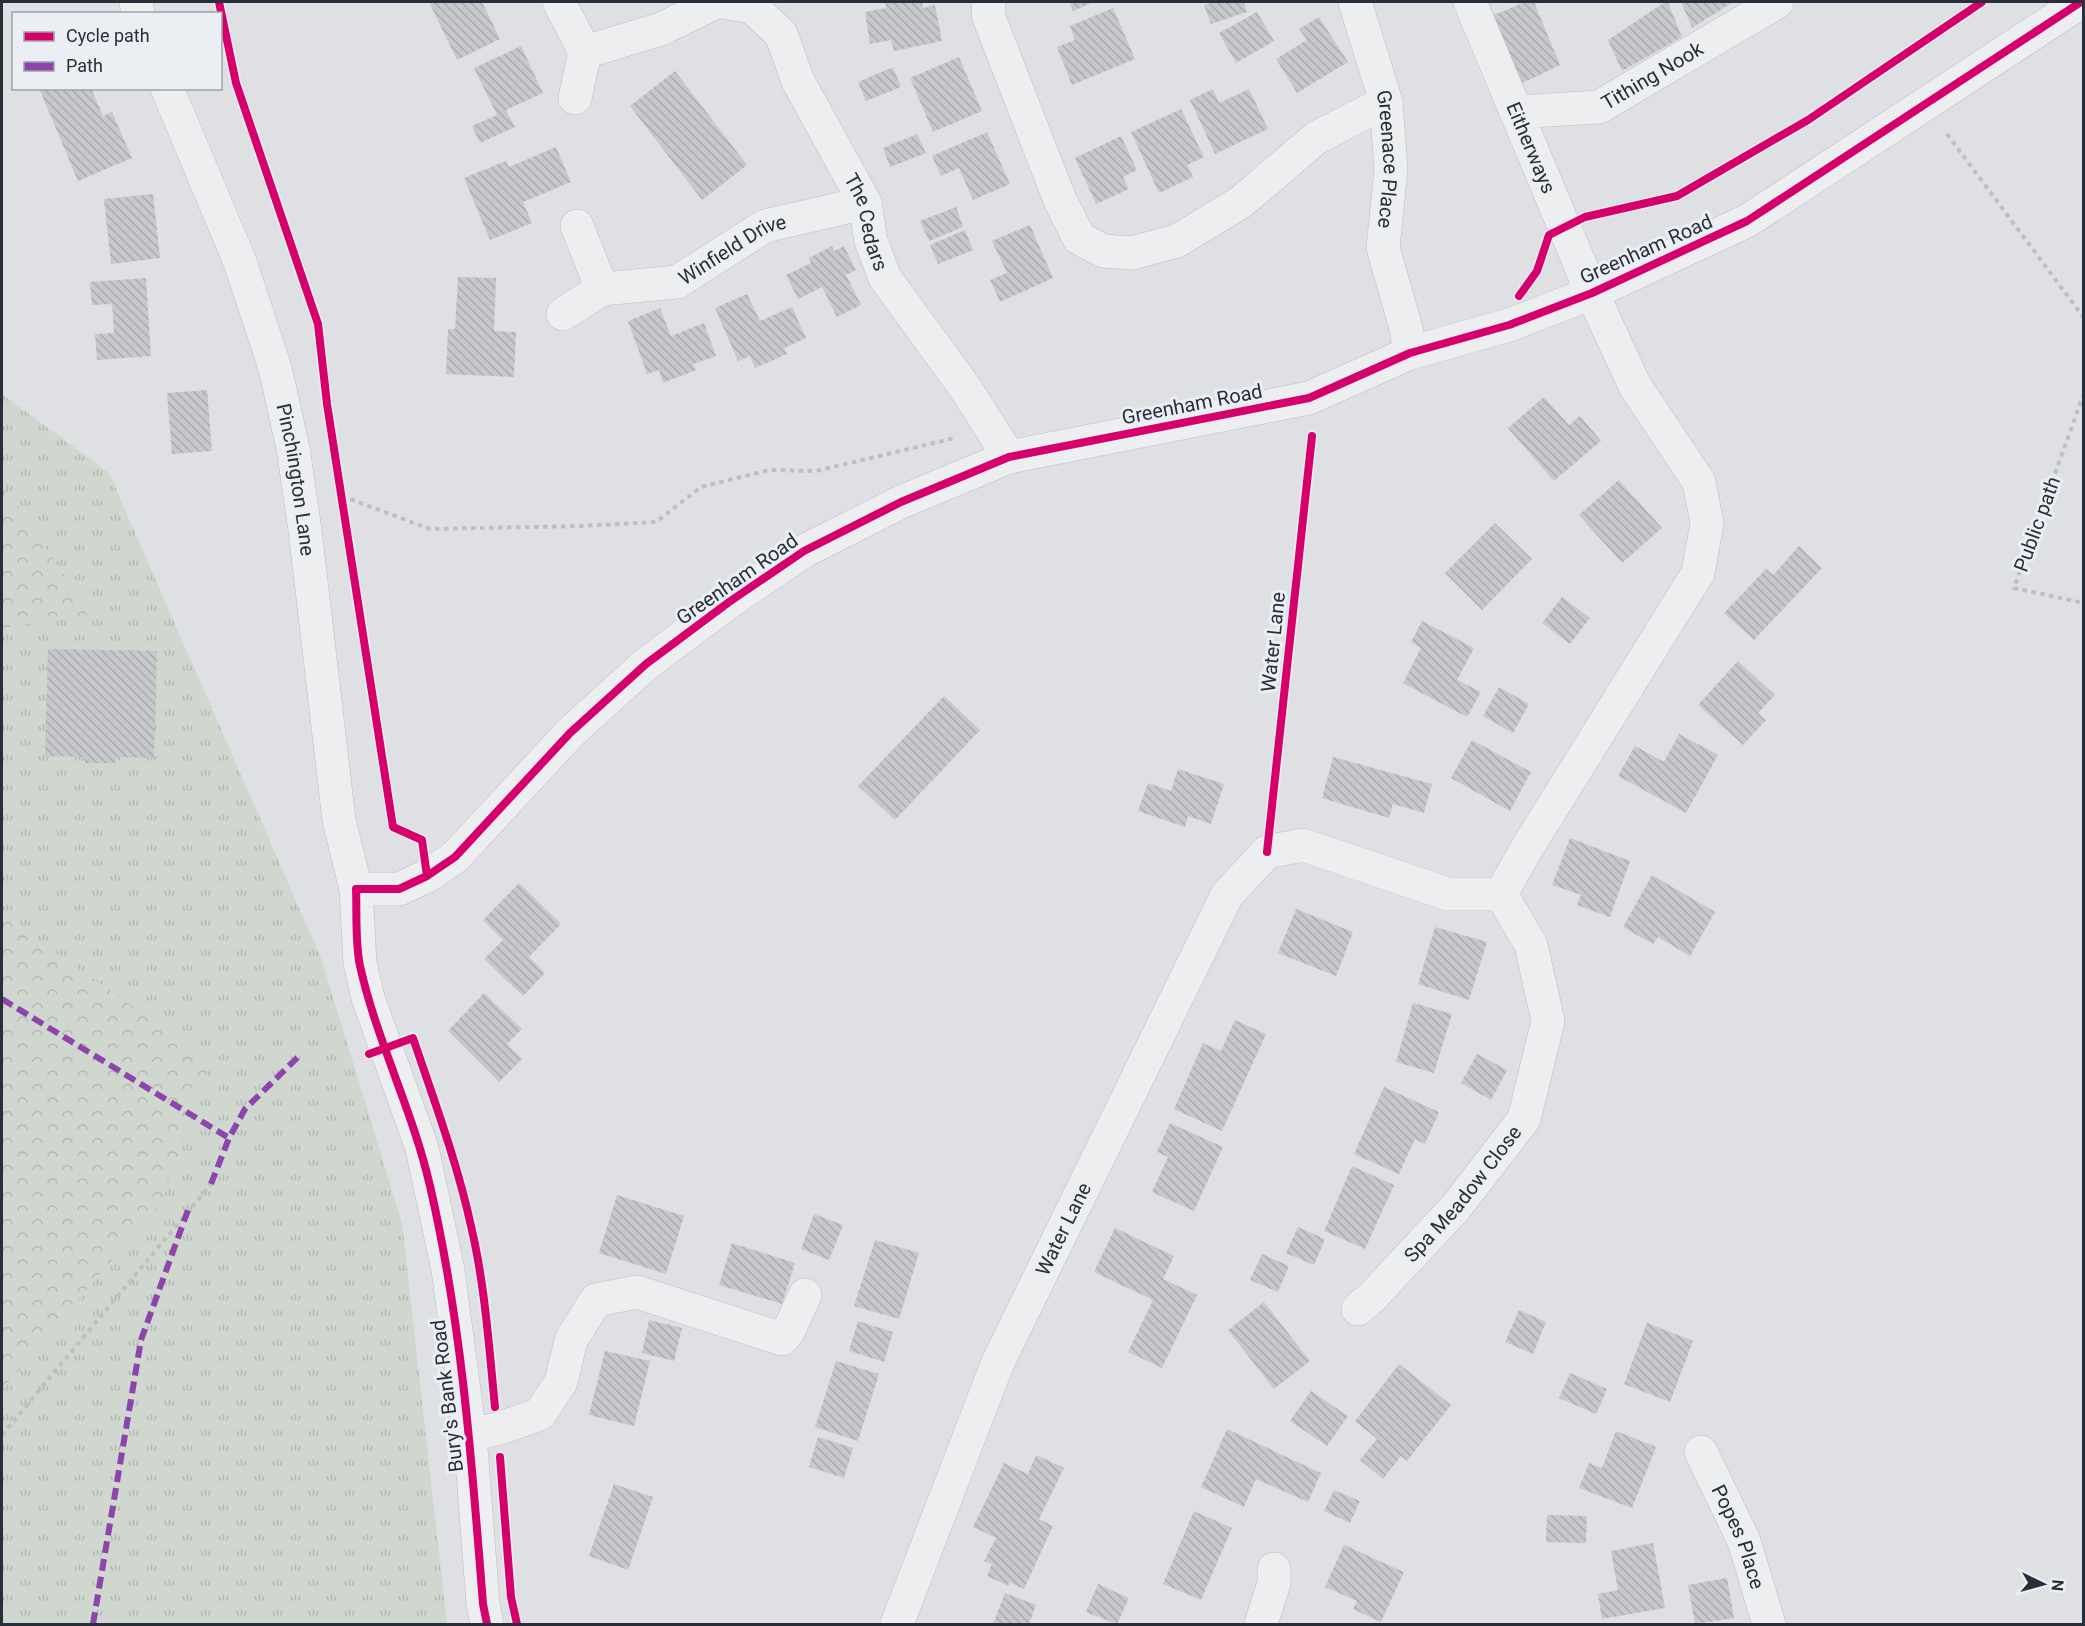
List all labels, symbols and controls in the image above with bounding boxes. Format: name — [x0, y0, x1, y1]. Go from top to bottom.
legend — [12, 12, 222, 90]
text: Cycle path — [66, 25, 150, 46]
street label: Tithing Nook — [1597, 36, 1708, 115]
text: Path — [66, 55, 103, 76]
street label: Greenace Place — [1371, 87, 1403, 229]
street label: Eitherways — [1501, 98, 1561, 197]
street label: The Cedars — [839, 169, 893, 274]
street label: Greenham Road — [1576, 209, 1716, 289]
street label: Winfield Drive — [674, 210, 788, 290]
street label: Greenham Road — [1120, 379, 1264, 429]
street label: Pinchington Lane — [271, 401, 320, 557]
street label: Public path — [2009, 473, 2065, 575]
street label: Greenham Road — [672, 528, 802, 630]
street label: Water Lane — [1256, 591, 1290, 693]
street label: Spa Meadow Close — [1399, 1121, 1527, 1267]
street label: Water Lane — [1030, 1179, 1096, 1279]
street label: Bury's Bank Road — [426, 1318, 468, 1474]
street label: Popes Place — [1707, 1481, 1770, 1592]
north arrow — [2013, 1554, 2073, 1614]
text: N — [2047, 1579, 2067, 1592]

